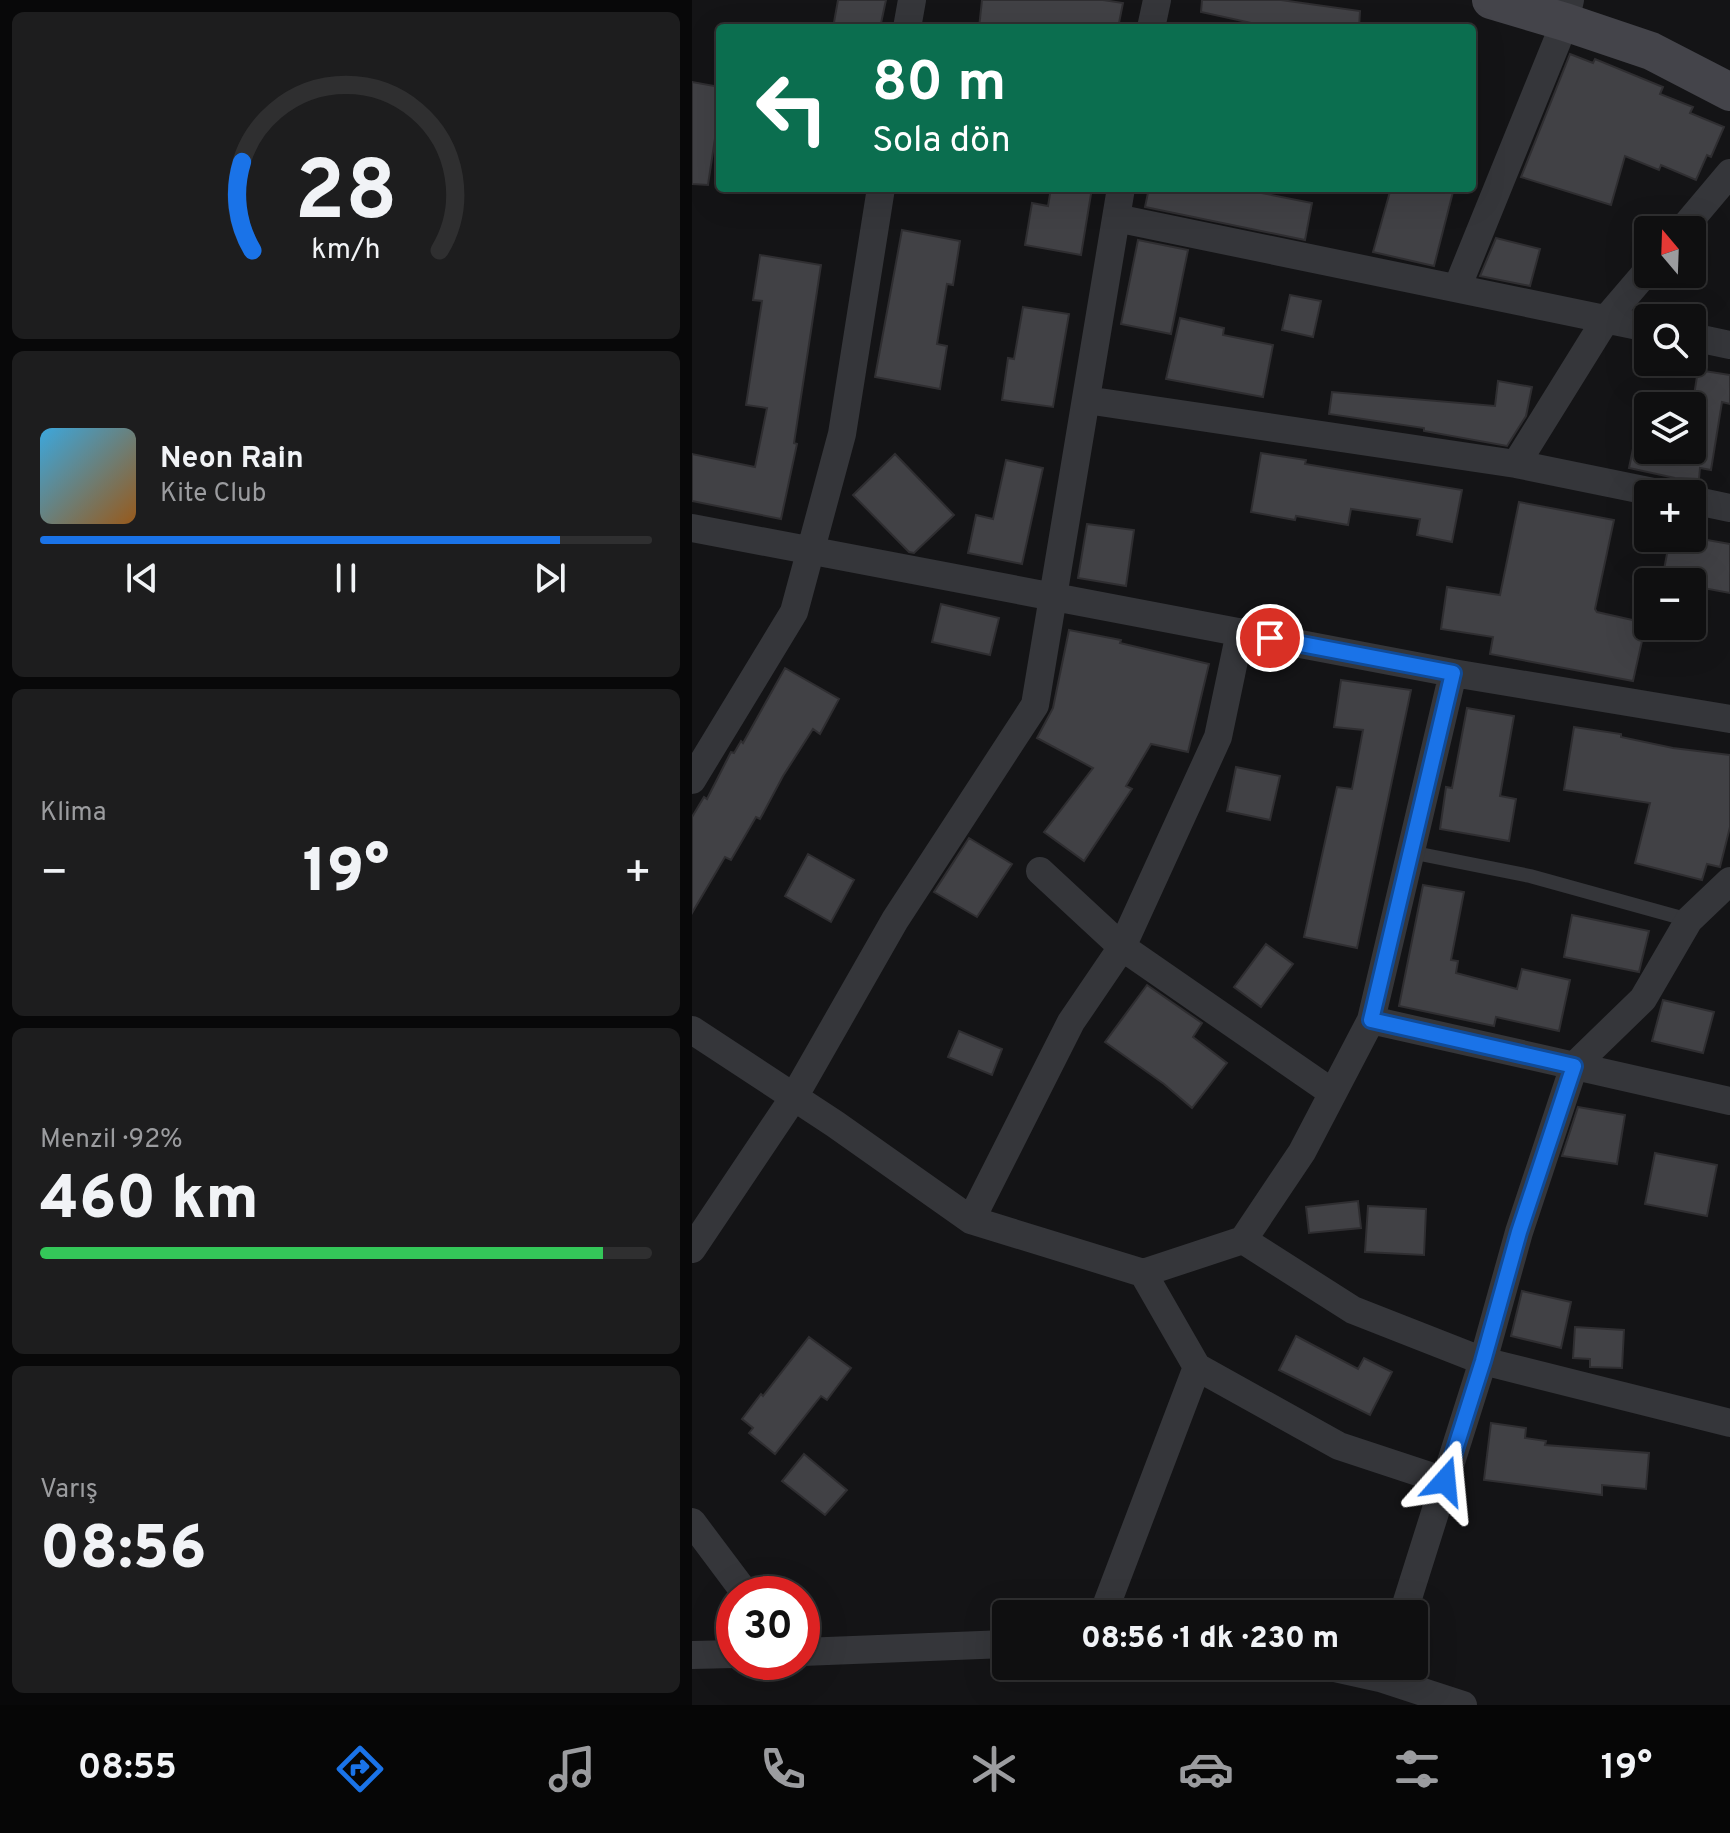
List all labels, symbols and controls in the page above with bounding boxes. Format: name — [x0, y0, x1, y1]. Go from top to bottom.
text: 80 m — [872, 50, 1006, 120]
icon: left — [740, 56, 844, 160]
text: Sola dön — [872, 119, 1011, 165]
text: 28 — [294, 144, 398, 249]
north arrow — [1634, 216, 1706, 288]
map controls — [1634, 216, 1706, 640]
text: km/h — [311, 233, 381, 269]
button: search — [1634, 304, 1706, 376]
button: layers — [1634, 392, 1706, 464]
text: Neon Rain — [160, 441, 304, 478]
text: Kite Club — [160, 478, 266, 511]
button: + — [1634, 480, 1706, 552]
icon: previous — [120, 556, 164, 600]
icon: pause — [324, 556, 368, 600]
icon: next — [528, 556, 572, 600]
button: − — [1634, 568, 1706, 640]
pin — [1236, 604, 1304, 672]
icon: arrive — [1248, 616, 1292, 660]
text: Klima — [40, 797, 106, 830]
text: 19° — [303, 837, 389, 913]
text: − — [40, 847, 68, 903]
text: + — [624, 847, 652, 903]
text: Menzil · 92% — [40, 1124, 183, 1157]
text: 460 km — [40, 1164, 259, 1240]
position arrow — [1403, 1439, 1487, 1523]
text: Varış — [40, 1474, 98, 1507]
text: 08:56 — [40, 1514, 206, 1590]
speed limit sign: 30 — [716, 1576, 820, 1680]
text: 08:56 · 1 dk · 230 m — [1081, 1621, 1339, 1658]
icon: directions — [332, 1741, 388, 1797]
icon: music — [544, 1741, 600, 1797]
icon: phone — [755, 1741, 811, 1797]
icon: climate — [966, 1741, 1022, 1797]
icon: car — [1178, 1741, 1234, 1797]
icon: filters — [1389, 1741, 1445, 1797]
text: 08:55 — [78, 1746, 177, 1792]
text: 19° — [1601, 1746, 1652, 1792]

